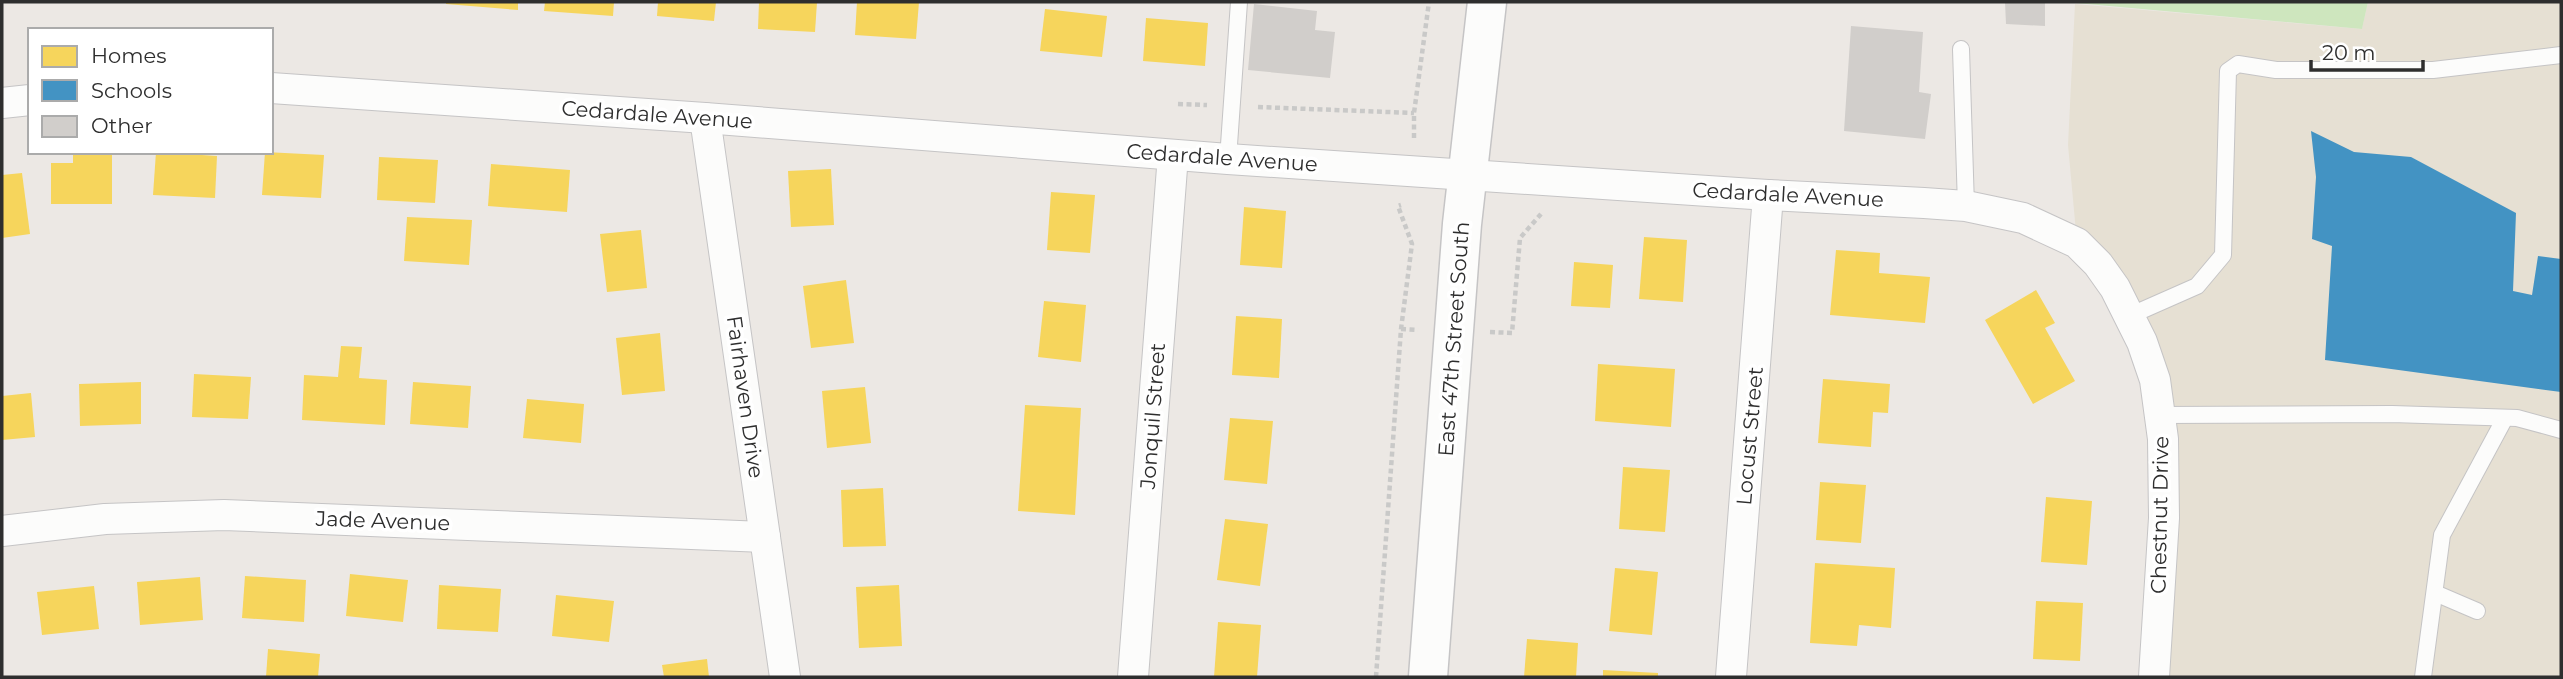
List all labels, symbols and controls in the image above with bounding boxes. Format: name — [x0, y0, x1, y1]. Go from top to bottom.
legend — [28, 28, 273, 154]
scale bar — [2311, 28, 2423, 72]
text: 20 m — [2322, 40, 2376, 65]
text: Homes — [91, 43, 166, 68]
text: Schools — [91, 78, 172, 103]
street label: Cedardale Avenue — [561, 95, 753, 134]
text: Other — [91, 113, 153, 138]
street label: Cedardale Avenue — [1126, 138, 1318, 177]
street label: Cedardale Avenue — [1692, 177, 1884, 212]
street label: East 47th Street South — [1433, 221, 1474, 457]
street label: Fairhaven Drive — [722, 314, 769, 480]
street label: Jonquil Street — [1135, 342, 1170, 491]
street label: Locust Street — [1731, 366, 1768, 506]
street label: Chestnut Drive — [2146, 436, 2173, 594]
street label: Jade Avenue — [314, 506, 451, 535]

